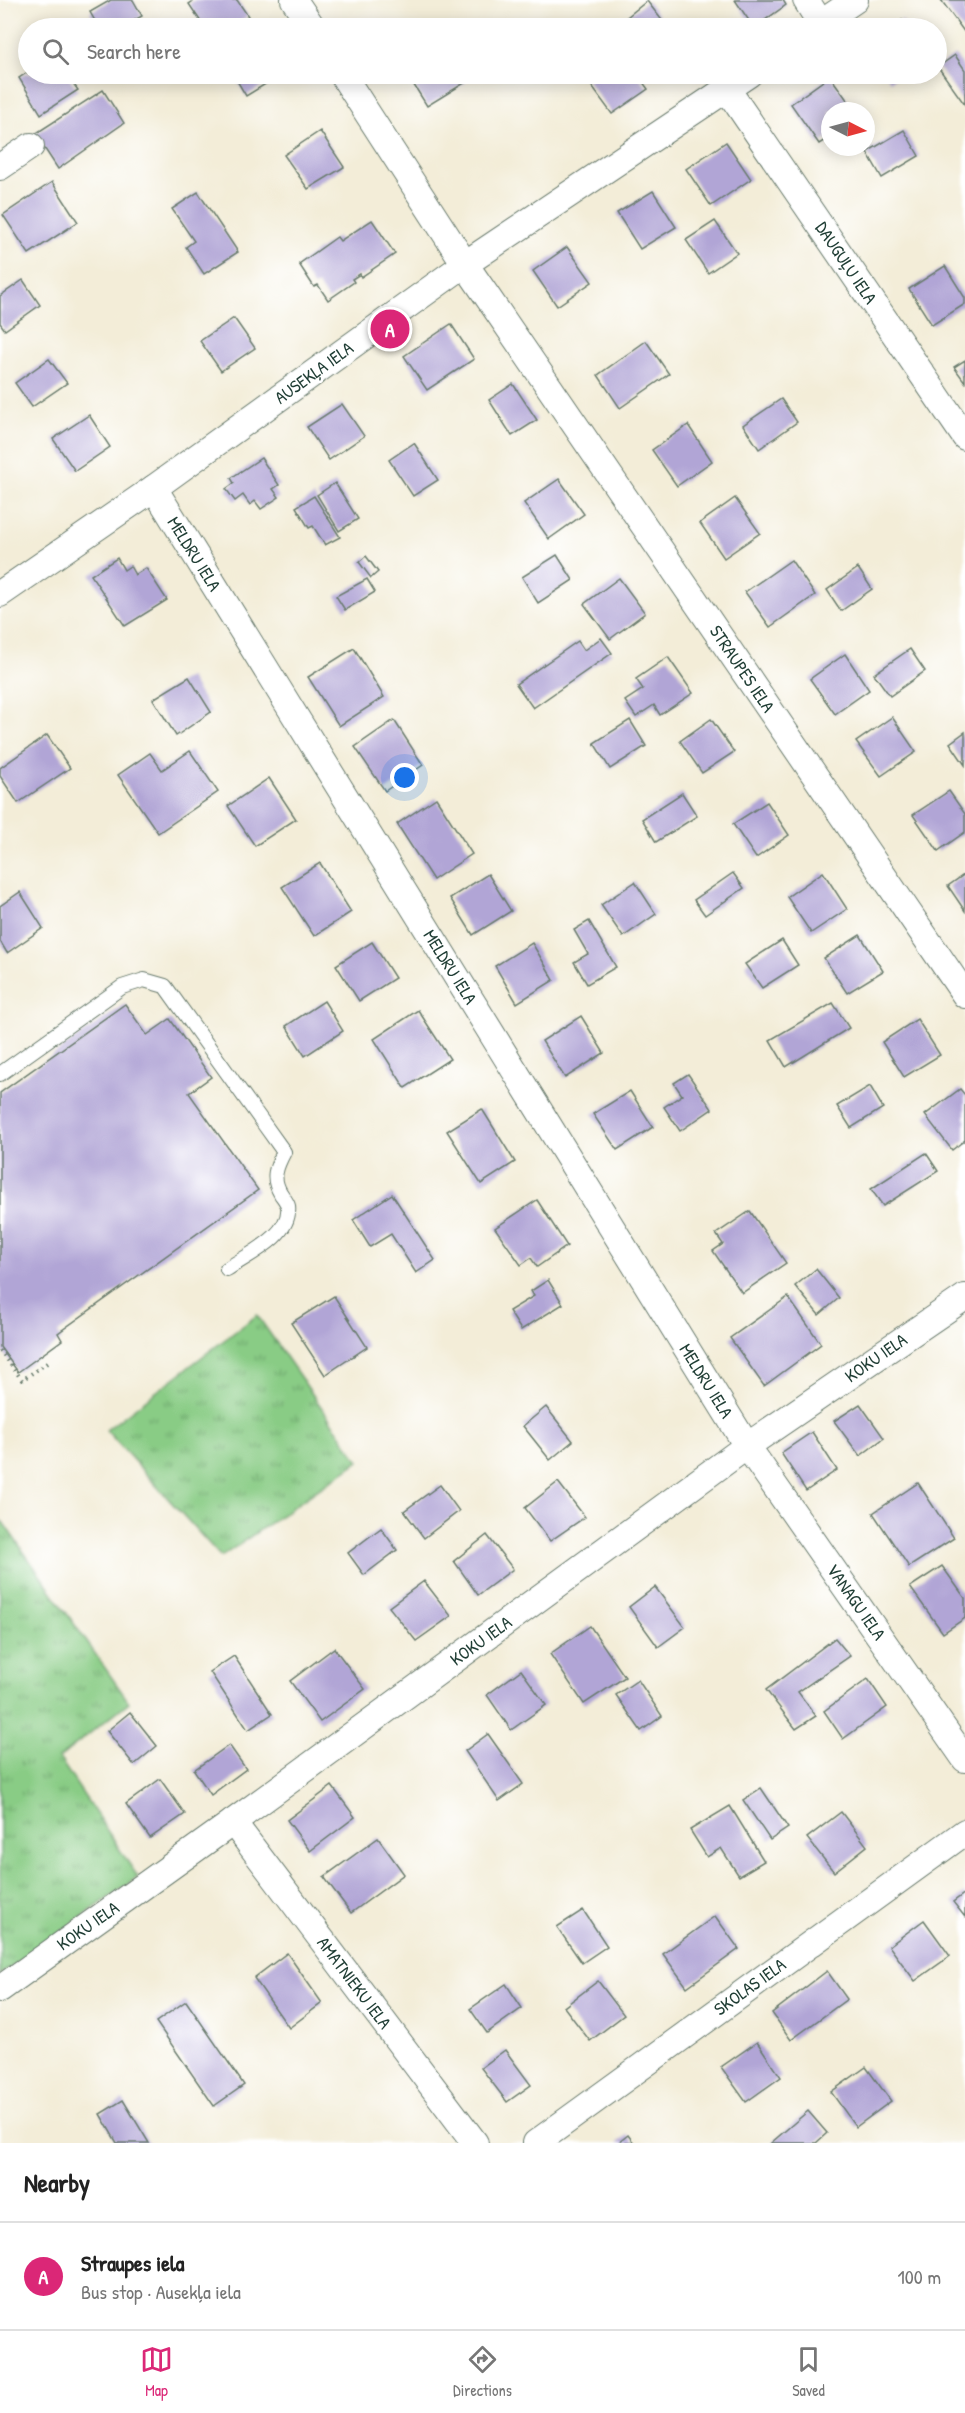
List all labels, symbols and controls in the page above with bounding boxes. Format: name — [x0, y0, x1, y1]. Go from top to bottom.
search box — [18, 18, 947, 84]
icon: search — [39, 35, 72, 68]
text: Search here — [87, 36, 181, 66]
north arrow — [821, 102, 875, 156]
street label: DAUGUĻU IELA — [810, 217, 883, 309]
pin: A — [370, 306, 410, 352]
street label: AUSEKĻA IELA — [269, 335, 358, 410]
street label: MELDRU IELA — [162, 512, 227, 596]
street label: STRAUPES IELA — [704, 620, 781, 717]
your location — [390, 763, 419, 792]
street label: MELDRU IELA — [418, 925, 483, 1009]
street label: KOKU IELA — [840, 1327, 912, 1388]
street label: MELDRU IELA — [674, 1339, 739, 1423]
street label: VANAGU IELA — [821, 1559, 892, 1645]
street label: KOKU IELA — [445, 1610, 517, 1671]
street label: KOKU IELA — [52, 1895, 124, 1956]
street label: AMATNIEKU IELA — [311, 1931, 397, 2034]
street label: SKOLAS IELA — [709, 1952, 791, 2021]
text: Nearby — [24, 2165, 90, 2200]
text: Straupes iela — [81, 2248, 184, 2278]
text: A — [39, 2263, 48, 2290]
text: 100 m — [898, 2263, 941, 2290]
text: Bus stop · Ausekļa iela — [81, 2278, 241, 2305]
tab: Map — [140, 2343, 173, 2401]
tab: Directions — [453, 2343, 512, 2401]
tab: Saved — [792, 2343, 825, 2401]

